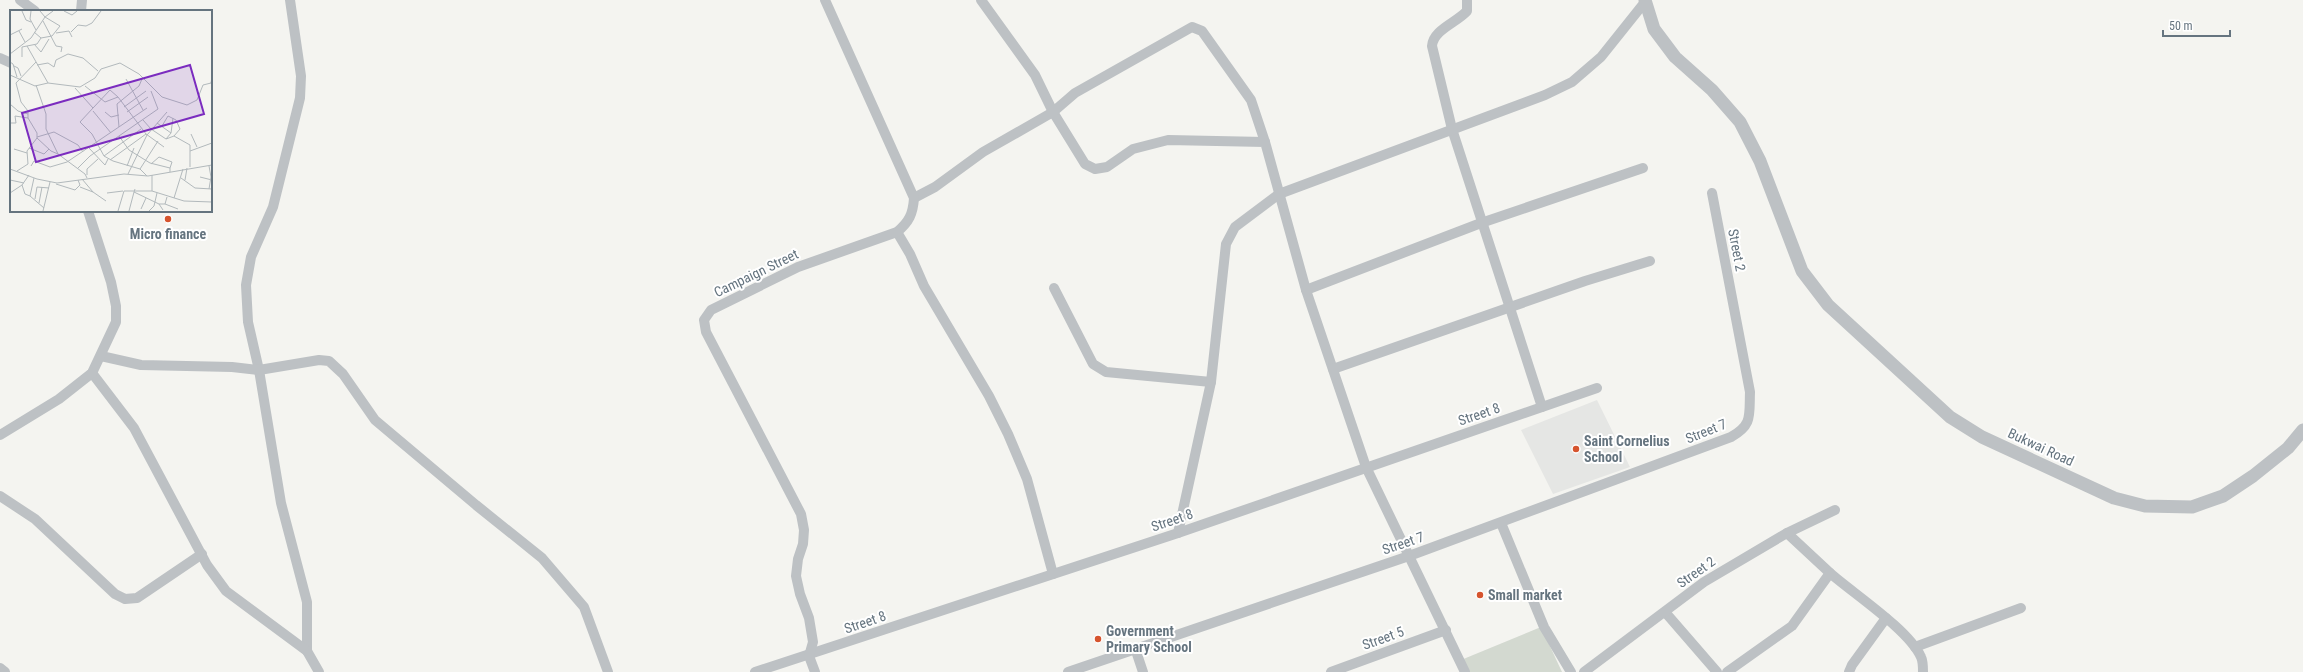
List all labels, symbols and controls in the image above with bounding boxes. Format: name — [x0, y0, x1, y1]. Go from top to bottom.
inset map — [10, 10, 212, 212]
scale bar — [2163, 12, 2230, 38]
text: 50 m — [2169, 19, 2193, 33]
marker: Micro finance — [163, 214, 173, 224]
place label: Micro finance — [130, 226, 206, 242]
street label: Street 2 — [1725, 227, 1749, 273]
street label: Campaign Street — [711, 246, 801, 300]
street label: Street 8 — [1456, 399, 1502, 429]
street label: Street 7 — [1683, 416, 1729, 446]
street label: Bukwai Road — [2005, 425, 2077, 469]
place label: Saint Cornelius School — [1584, 433, 1670, 465]
marker: Saint Cornelius School — [1571, 444, 1581, 454]
street label: Street 8 — [1149, 505, 1195, 535]
street label: Street 7 — [1380, 528, 1426, 558]
street label: Street 2 — [1674, 553, 1718, 591]
place label: Small market — [1488, 587, 1562, 603]
marker: Small market — [1475, 590, 1485, 600]
street label: Street 8 — [842, 607, 888, 637]
place label: Government Primary School — [1106, 623, 1192, 655]
street label: Street 5 — [1360, 623, 1406, 653]
marker: Government Primary School — [1093, 634, 1103, 644]

